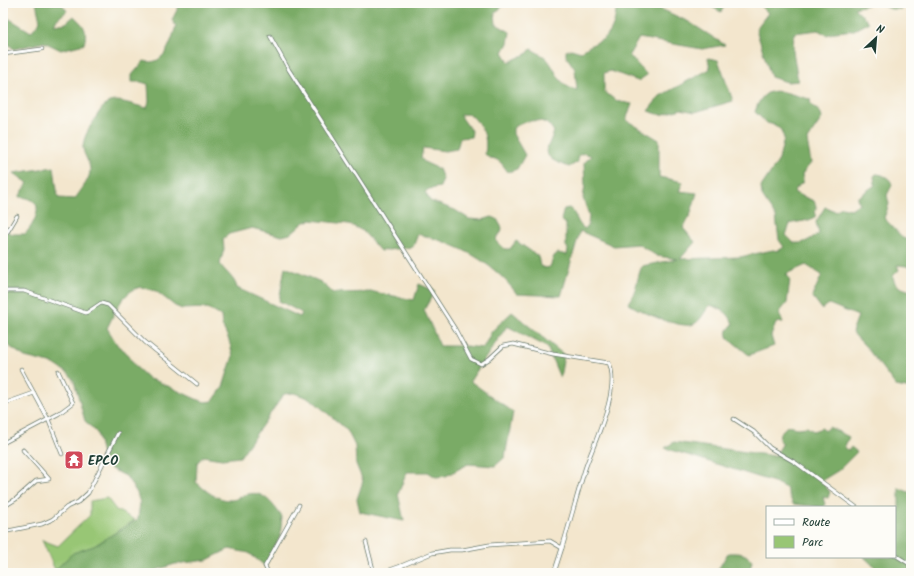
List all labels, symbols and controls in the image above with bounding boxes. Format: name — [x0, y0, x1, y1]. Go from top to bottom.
north arrow — [856, 18, 896, 58]
text: N — [873, 20, 887, 40]
temple icon: EPCO — [63, 449, 85, 471]
place label: EPCO — [88, 451, 118, 472]
legend — [766, 506, 896, 558]
text: Route — [802, 513, 831, 532]
text: Parc — [802, 533, 823, 552]

